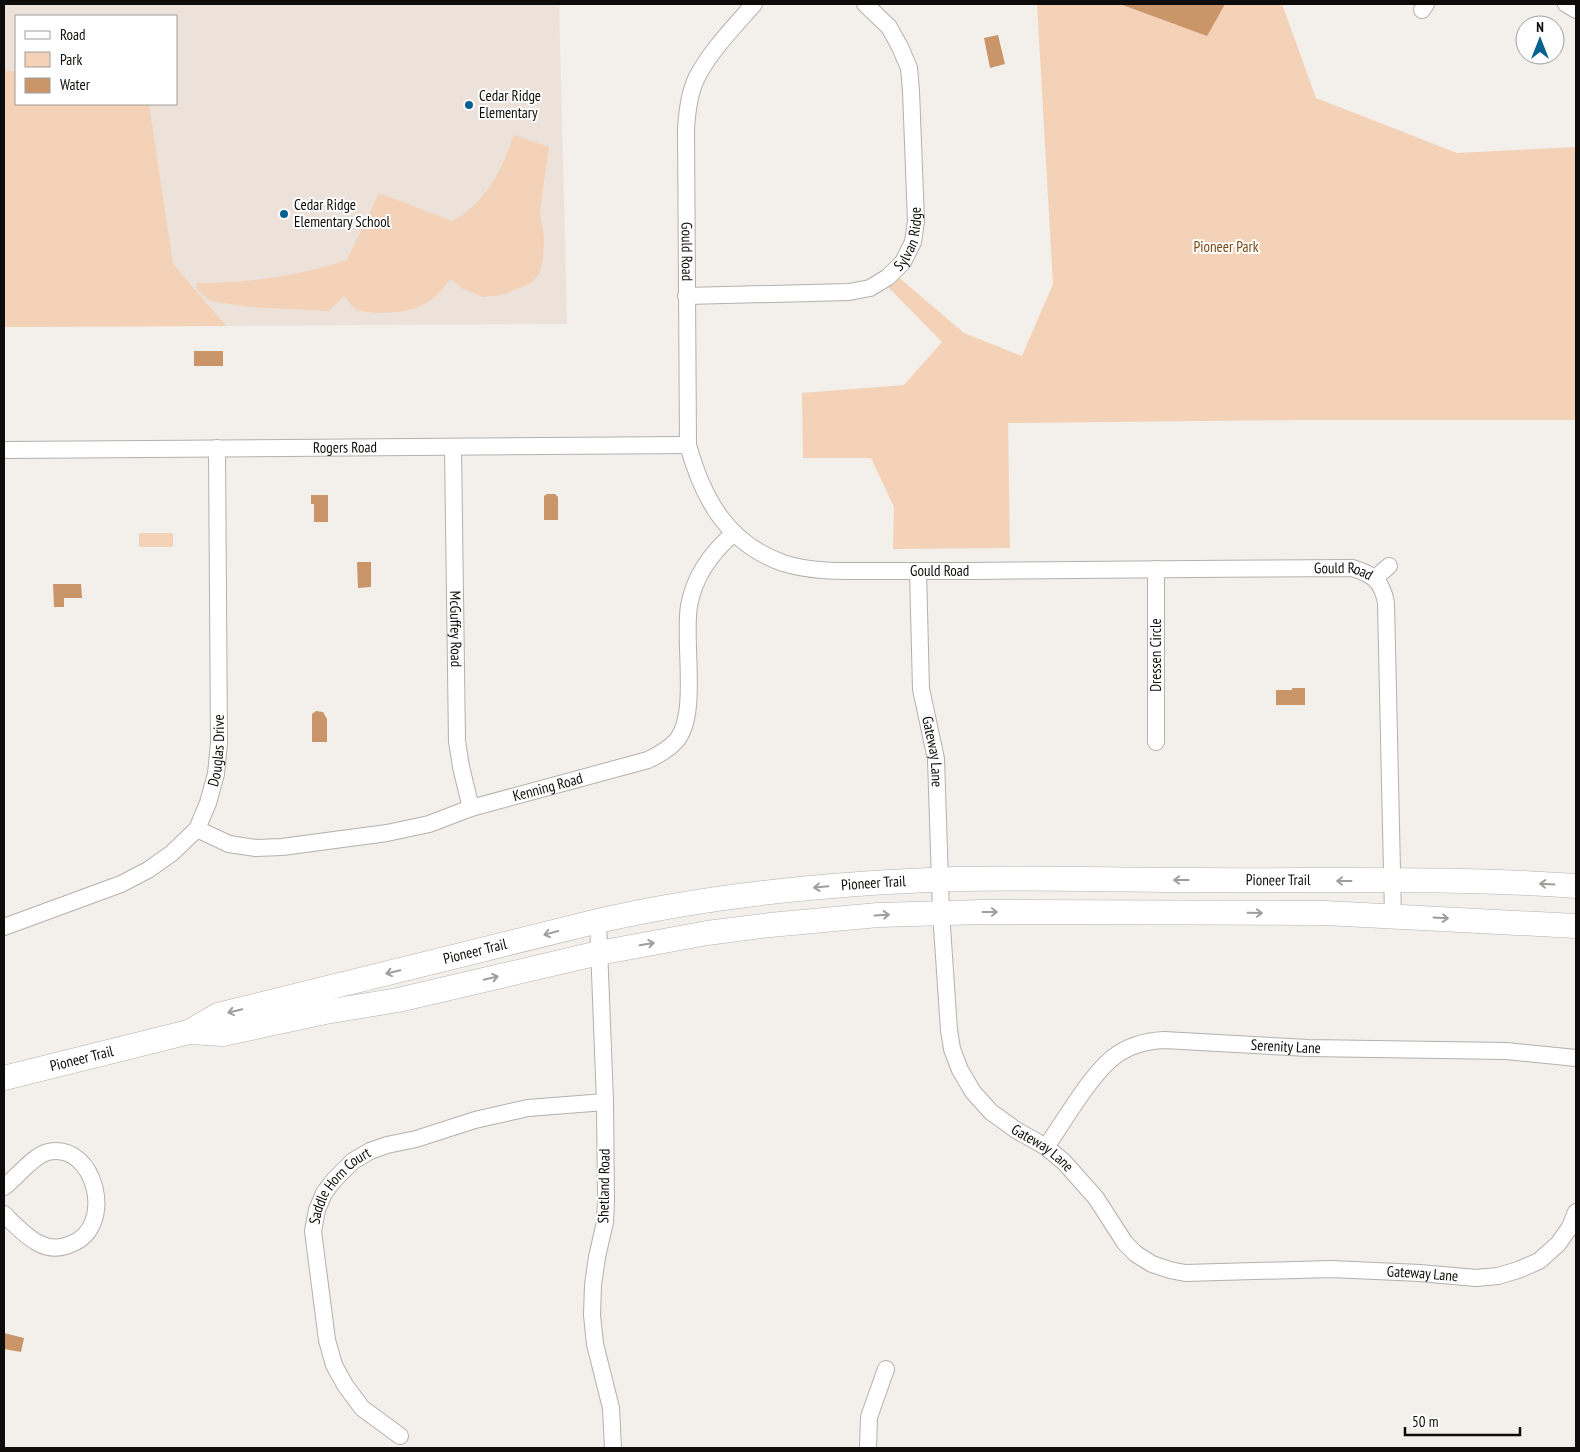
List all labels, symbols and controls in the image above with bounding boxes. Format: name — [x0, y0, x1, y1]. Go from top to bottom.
legend — [15, 15, 178, 105]
north arrow — [1515, 15, 1565, 65]
text: N — [1536, 18, 1544, 36]
text: Road — [60, 25, 86, 44]
text: Park — [60, 50, 82, 69]
text: Water — [60, 75, 91, 94]
place label: Cedar Ridge Elementary — [479, 86, 541, 122]
marker: Cedar Ridge Elementary — [463, 99, 475, 111]
place label: Cedar Ridge Elementary School — [294, 195, 391, 231]
street label: Sylvan Ridge — [889, 207, 925, 275]
marker: Cedar Ridge Elementary School — [278, 208, 290, 220]
street label: Gould Road — [678, 222, 697, 281]
park label: Pioneer Park — [1194, 237, 1259, 256]
street label: Rogers Road — [313, 437, 377, 457]
street label: Gould Road — [1314, 558, 1377, 584]
street label: Gould Road — [910, 561, 969, 580]
street label: McGuffey Road — [446, 591, 466, 667]
street label: Dressen Circle — [1146, 618, 1165, 692]
street label: Douglas Drive — [203, 714, 228, 789]
street label: Gateway Lane — [918, 714, 947, 787]
street label: Kenning Road — [511, 768, 585, 805]
street label: Pioneer Trail — [1246, 870, 1311, 889]
street label: Pioneer Trail — [840, 871, 907, 894]
one-way arrow — [1173, 875, 1190, 885]
one-way arrow — [1336, 876, 1352, 886]
one-way arrow — [1540, 879, 1556, 889]
one-way arrow — [813, 883, 829, 892]
one-way arrow — [981, 907, 997, 917]
one-way arrow — [1247, 908, 1263, 917]
one-way arrow — [873, 911, 889, 920]
one-way arrow — [1433, 913, 1449, 923]
one-way arrow — [543, 929, 559, 938]
street label: Pioneer Trail — [441, 934, 509, 968]
one-way arrow — [639, 938, 655, 948]
one-way arrow — [385, 968, 401, 977]
one-way arrow — [483, 973, 499, 982]
one-way arrow — [227, 1007, 243, 1016]
street label: Serenity Lane — [1250, 1035, 1321, 1057]
street label: Pioneer Trail — [48, 1041, 116, 1075]
street label: Gateway Lane — [1008, 1120, 1078, 1175]
street label: Saddle Horn Court — [305, 1143, 374, 1226]
street label: Shetland Road — [593, 1148, 614, 1223]
street label: Gateway Lane — [1386, 1262, 1459, 1285]
scale bar — [1405, 1404, 1520, 1436]
text: 50 m — [1412, 1412, 1438, 1431]

